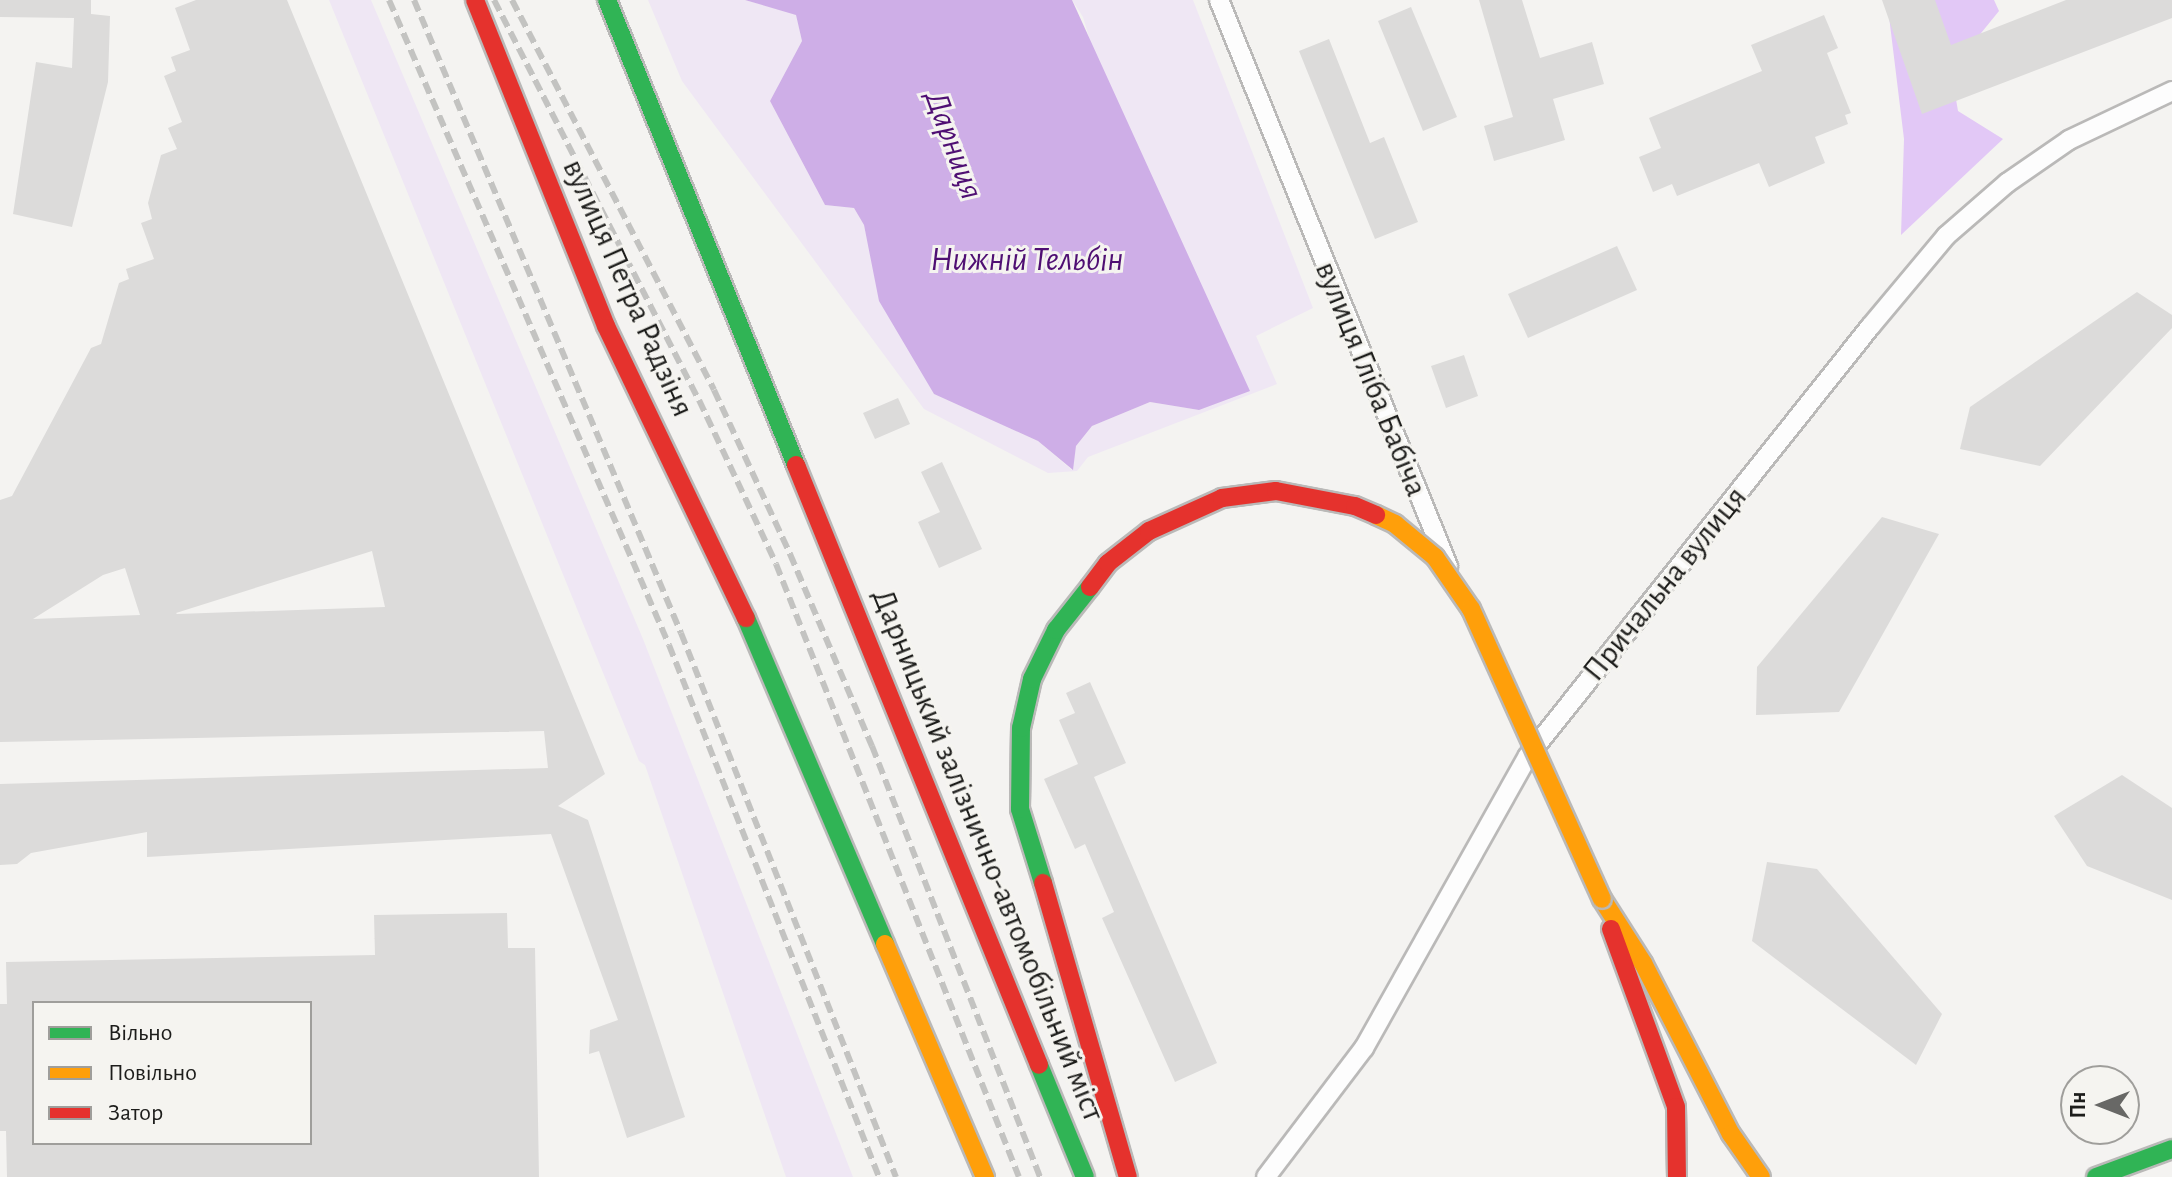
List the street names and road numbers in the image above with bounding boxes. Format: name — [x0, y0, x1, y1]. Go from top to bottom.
street label: вулиця Петра Радзіня — [554, 153, 702, 423]
street label: вулиця Гліба Бабіча — [1306, 256, 1436, 502]
street label: Причальна вулиця — [1575, 479, 1755, 689]
street label: Дарницький залізнично-автомобільний міст — [863, 583, 1113, 1127]

